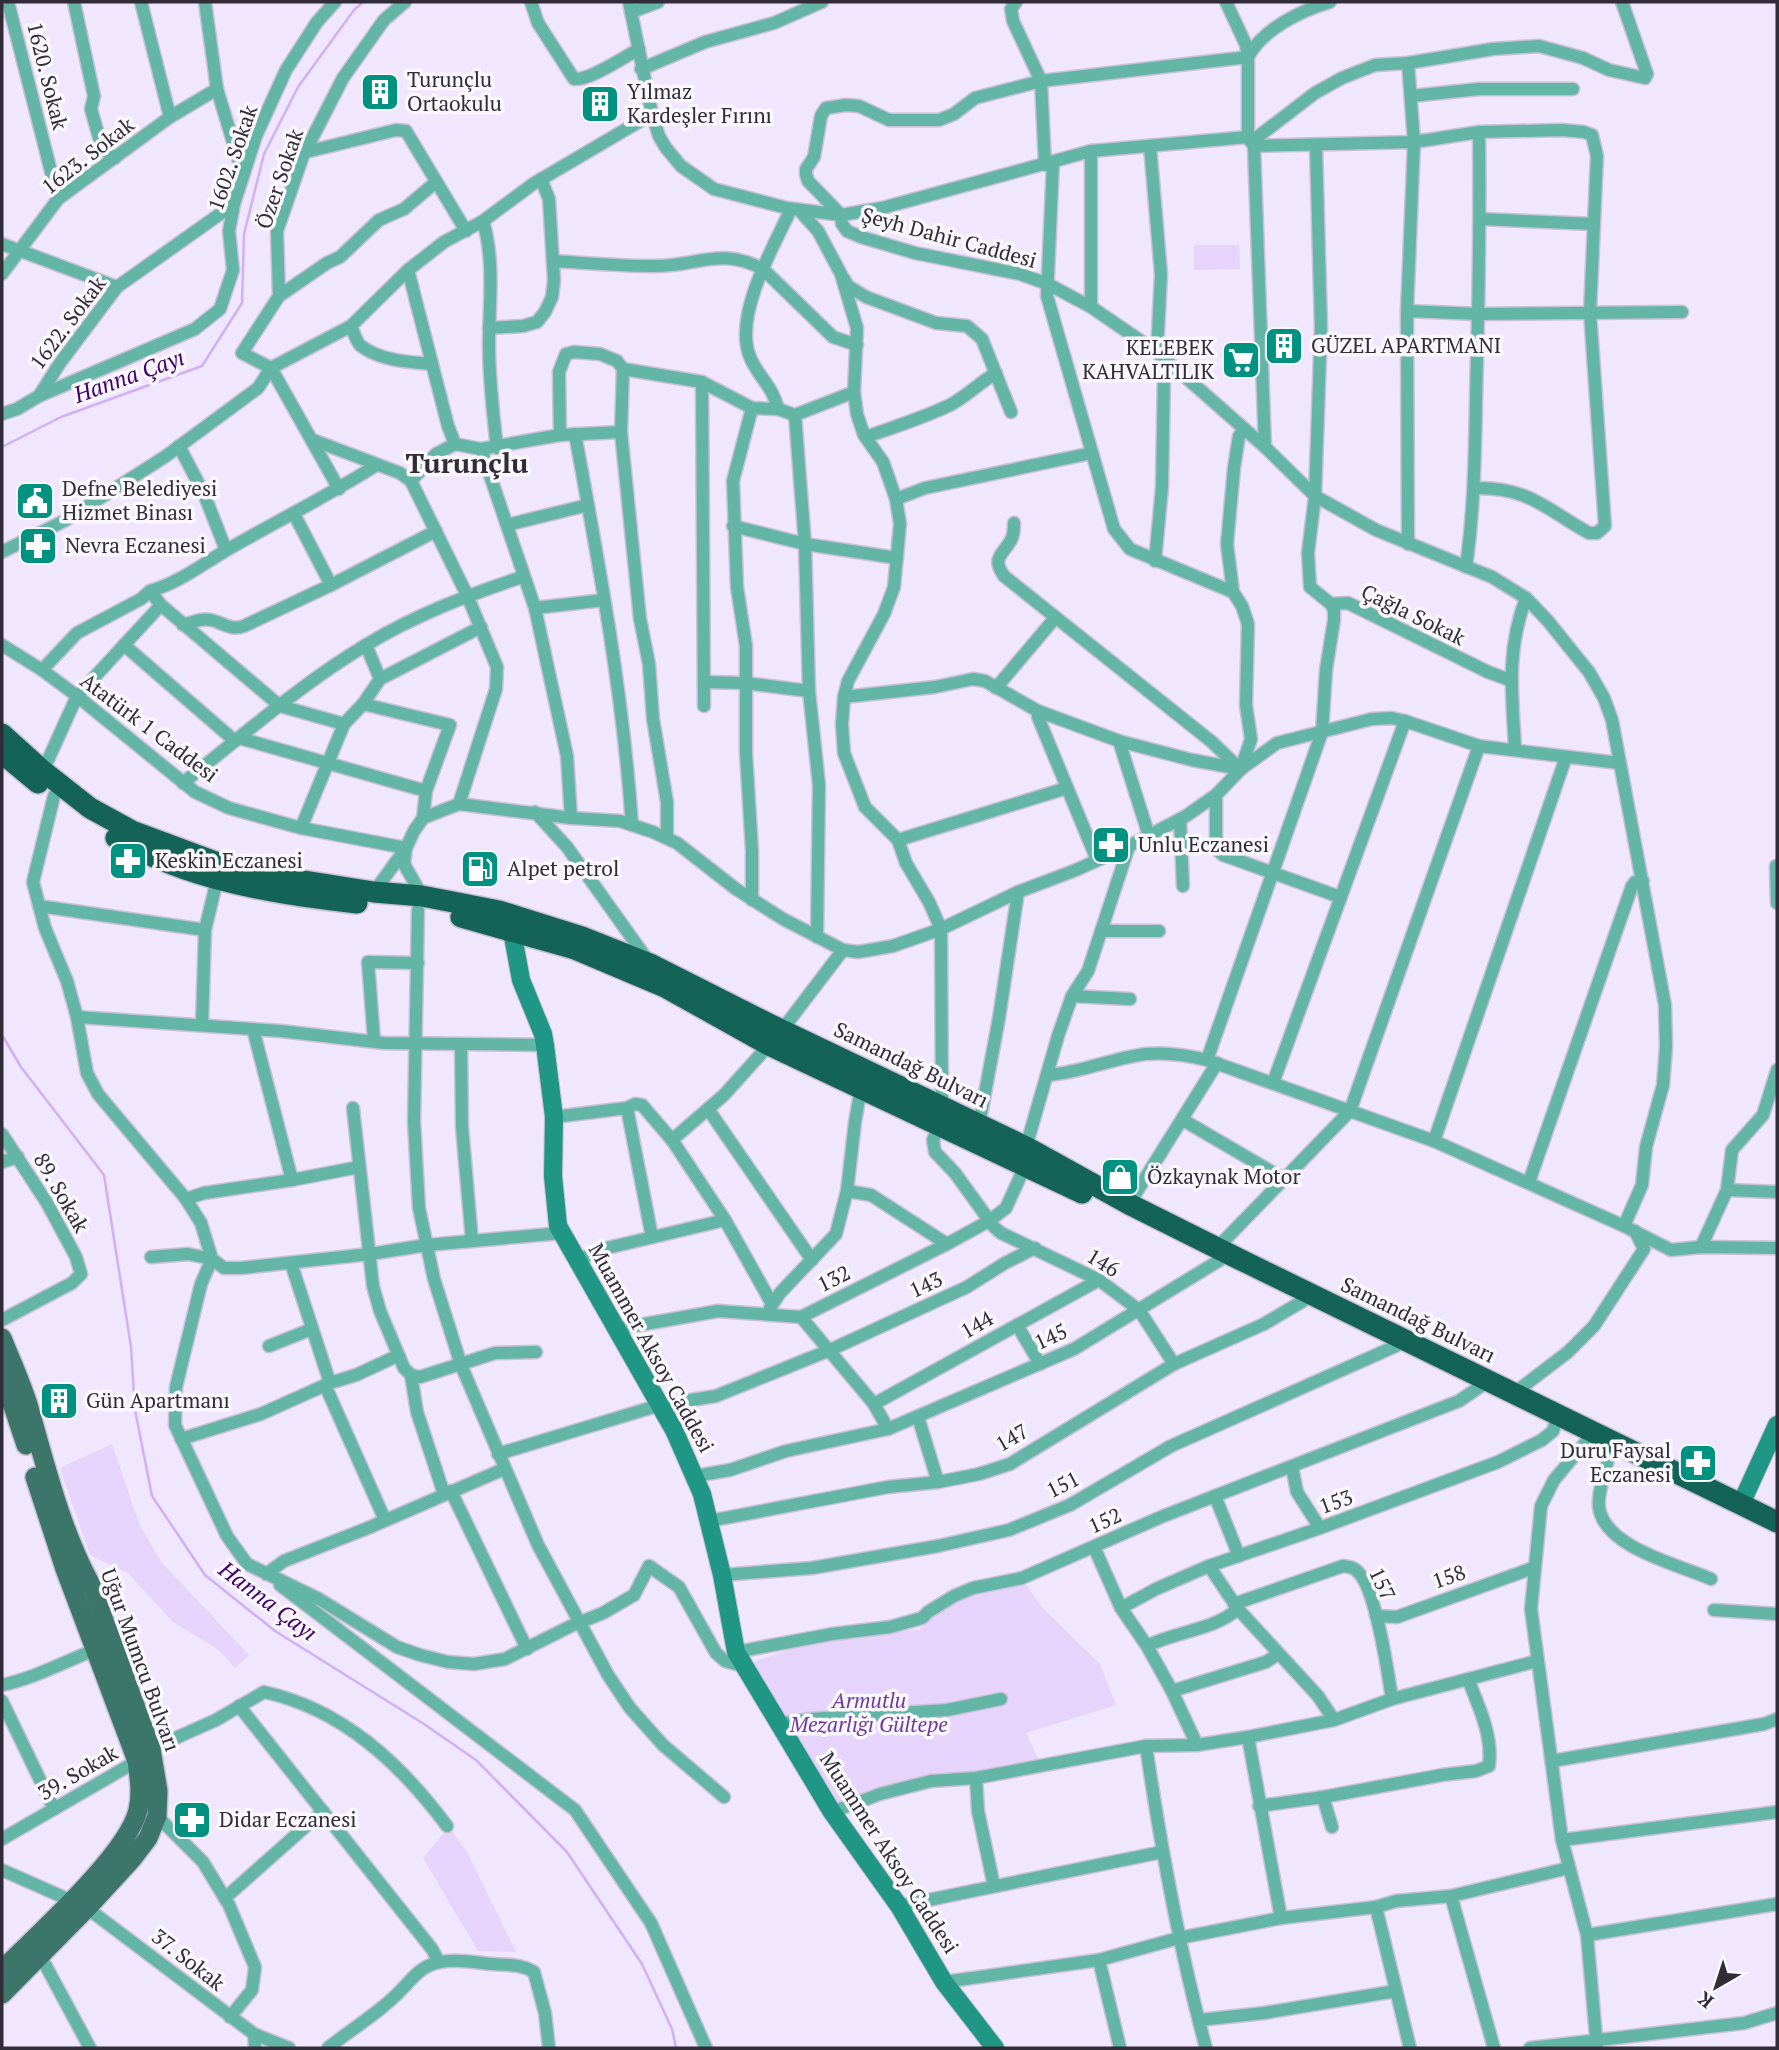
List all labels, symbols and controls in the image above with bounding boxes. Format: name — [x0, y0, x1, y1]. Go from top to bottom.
street label: 1620. Sokak — [21, 19, 75, 133]
place label: Turunçlu Ortaokulu — [407, 65, 502, 117]
building icon: Turunçlu Ortaokulu — [359, 71, 401, 113]
place label: Yılmaz Kardeşler Fırını — [627, 77, 772, 129]
building icon: Yılmaz Kardeşler Fırını — [579, 83, 621, 125]
street label: 1602. Sokak — [201, 101, 263, 214]
street label: 1623. Sokak — [35, 110, 139, 200]
street label: Özer Sokak — [249, 125, 309, 232]
street label: Şeyh Dahir Caddesi — [859, 200, 1040, 274]
street label: 1622. Sokak — [23, 270, 112, 375]
building icon: GÜZEL APARTMANI — [1263, 325, 1305, 367]
place label: GÜZEL APARTMANI — [1311, 331, 1501, 359]
place label: KELEBEK KAHVALTILIK — [1082, 333, 1214, 385]
supermarket icon: KELEBEK KAHVALTILIK — [1220, 339, 1262, 381]
water label: Hanna Çayı — [68, 341, 188, 410]
district label: Turunçlu — [405, 444, 529, 481]
place label: Defne Belediyesi Hizmet Binası — [62, 474, 217, 526]
public building icon: Defne Belediyesi Hizmet Binası — [14, 480, 56, 522]
pharmacy icon: Nevra Eczanesi — [17, 525, 59, 567]
place label: Nevra Eczanesi — [65, 531, 206, 559]
street label: Çağla Sokak — [1357, 577, 1470, 651]
street label: Atatürk 1 Caddesi — [75, 666, 224, 788]
pharmacy icon: Unlu Eczanesi — [1090, 824, 1132, 866]
place label: Unlu Eczanesi — [1138, 830, 1269, 858]
pharmacy icon: Keskin Eczanesi — [107, 840, 149, 882]
place label: Keskin Eczanesi — [155, 846, 303, 874]
fuel station icon: Alpet petrol — [459, 848, 501, 890]
place label: Alpet petrol — [507, 854, 619, 882]
street label: Samandağ Bulvarı — [830, 1015, 993, 1114]
street label: 89. Sokak — [28, 1148, 96, 1238]
shop icon: Özkaynak Motor — [1099, 1156, 1141, 1198]
place label: Özkaynak Motor — [1147, 1162, 1301, 1190]
street label: Muammer Aksoy Caddesi — [583, 1238, 721, 1457]
street label: 146 — [1082, 1241, 1125, 1283]
street label: 132 — [812, 1258, 855, 1298]
street label: 143 — [904, 1264, 947, 1304]
street label: Samandağ Bulvarı — [1337, 1270, 1500, 1369]
street label: 144 — [955, 1303, 999, 1345]
street label: 145 — [1029, 1316, 1072, 1356]
building icon: Gün Apartmanı — [38, 1380, 80, 1422]
place label: Gün Apartmanı — [86, 1386, 230, 1414]
street label: 147 — [990, 1417, 1033, 1458]
place label: Duru Faysal Eczanesi — [1560, 1436, 1671, 1488]
pharmacy icon: Duru Faysal Eczanesi — [1677, 1442, 1719, 1484]
street label: 151 — [1041, 1464, 1084, 1504]
street label: 153 — [1315, 1482, 1356, 1520]
street label: 152 — [1084, 1500, 1126, 1540]
water label: Hanna Çayı — [212, 1553, 324, 1648]
street label: 158 — [1428, 1557, 1469, 1595]
street label: 157 — [1363, 1562, 1403, 1605]
street label: Uğur Mumcu Bulvarı — [95, 1564, 187, 1755]
park label: Armutlu Mezarlığı Gültepe — [789, 1686, 948, 1738]
street label: 39. Sokak — [33, 1738, 123, 1806]
street label: Muammer Aksoy Caddesi — [814, 1746, 966, 1959]
pharmacy icon: Didar Eczanesi — [171, 1799, 213, 1841]
place label: Didar Eczanesi — [219, 1805, 357, 1833]
street label: 37. Sokak — [146, 1922, 231, 1997]
north arrow — [1681, 1952, 1751, 2022]
text: K — [1691, 1986, 1718, 2015]

